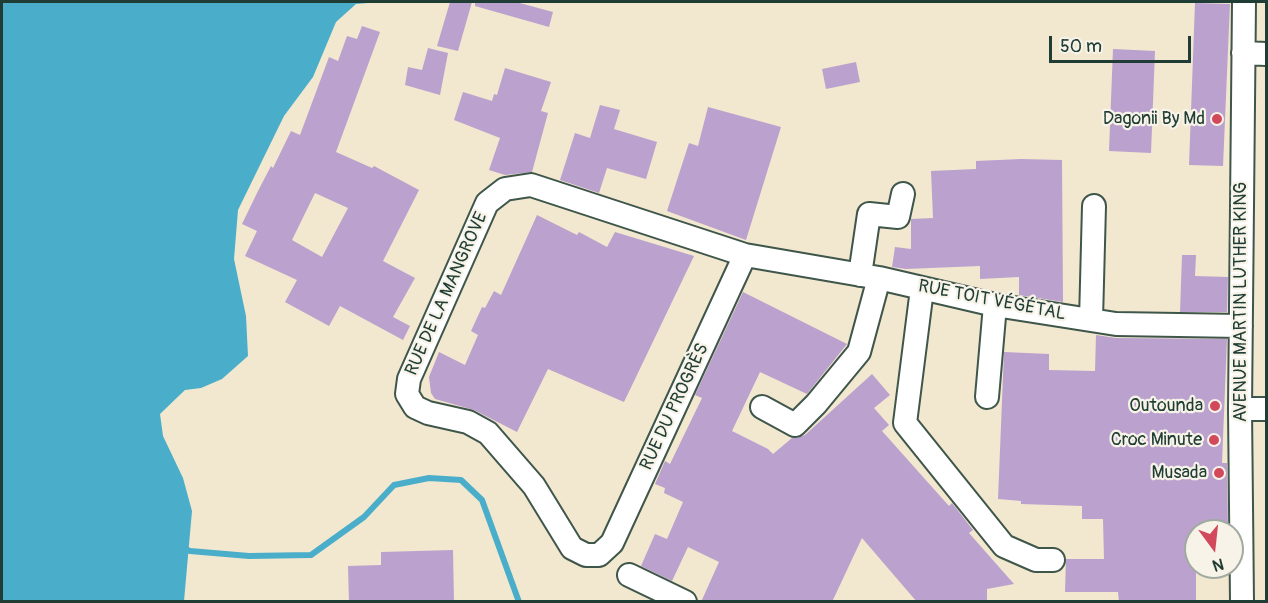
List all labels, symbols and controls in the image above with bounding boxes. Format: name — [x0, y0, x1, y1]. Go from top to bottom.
scale bar — [1052, 24, 1194, 62]
text: 50 m — [1060, 35, 1102, 58]
place label: Dagonii By Md — [1103, 108, 1205, 130]
marker: Dagonii By Md — [1210, 112, 1224, 126]
street label: AVENUE MARTIN LUTHER KING — [1230, 182, 1252, 422]
street label: RUE DE LA MANGROVE — [401, 209, 493, 379]
street label: RUE TOIT VÉGÉTAL — [916, 276, 1068, 326]
street label: RUE DU PROGRÈS — [636, 340, 714, 474]
place label: Outounda — [1129, 395, 1203, 417]
marker: Outounda — [1208, 399, 1222, 413]
place label: Croc Minute — [1111, 429, 1202, 451]
marker: Croc Minute — [1207, 433, 1221, 447]
place label: Musada — [1151, 462, 1207, 484]
marker: Musada — [1212, 466, 1226, 480]
north arrow — [1184, 519, 1244, 579]
text: N — [1210, 553, 1226, 576]

